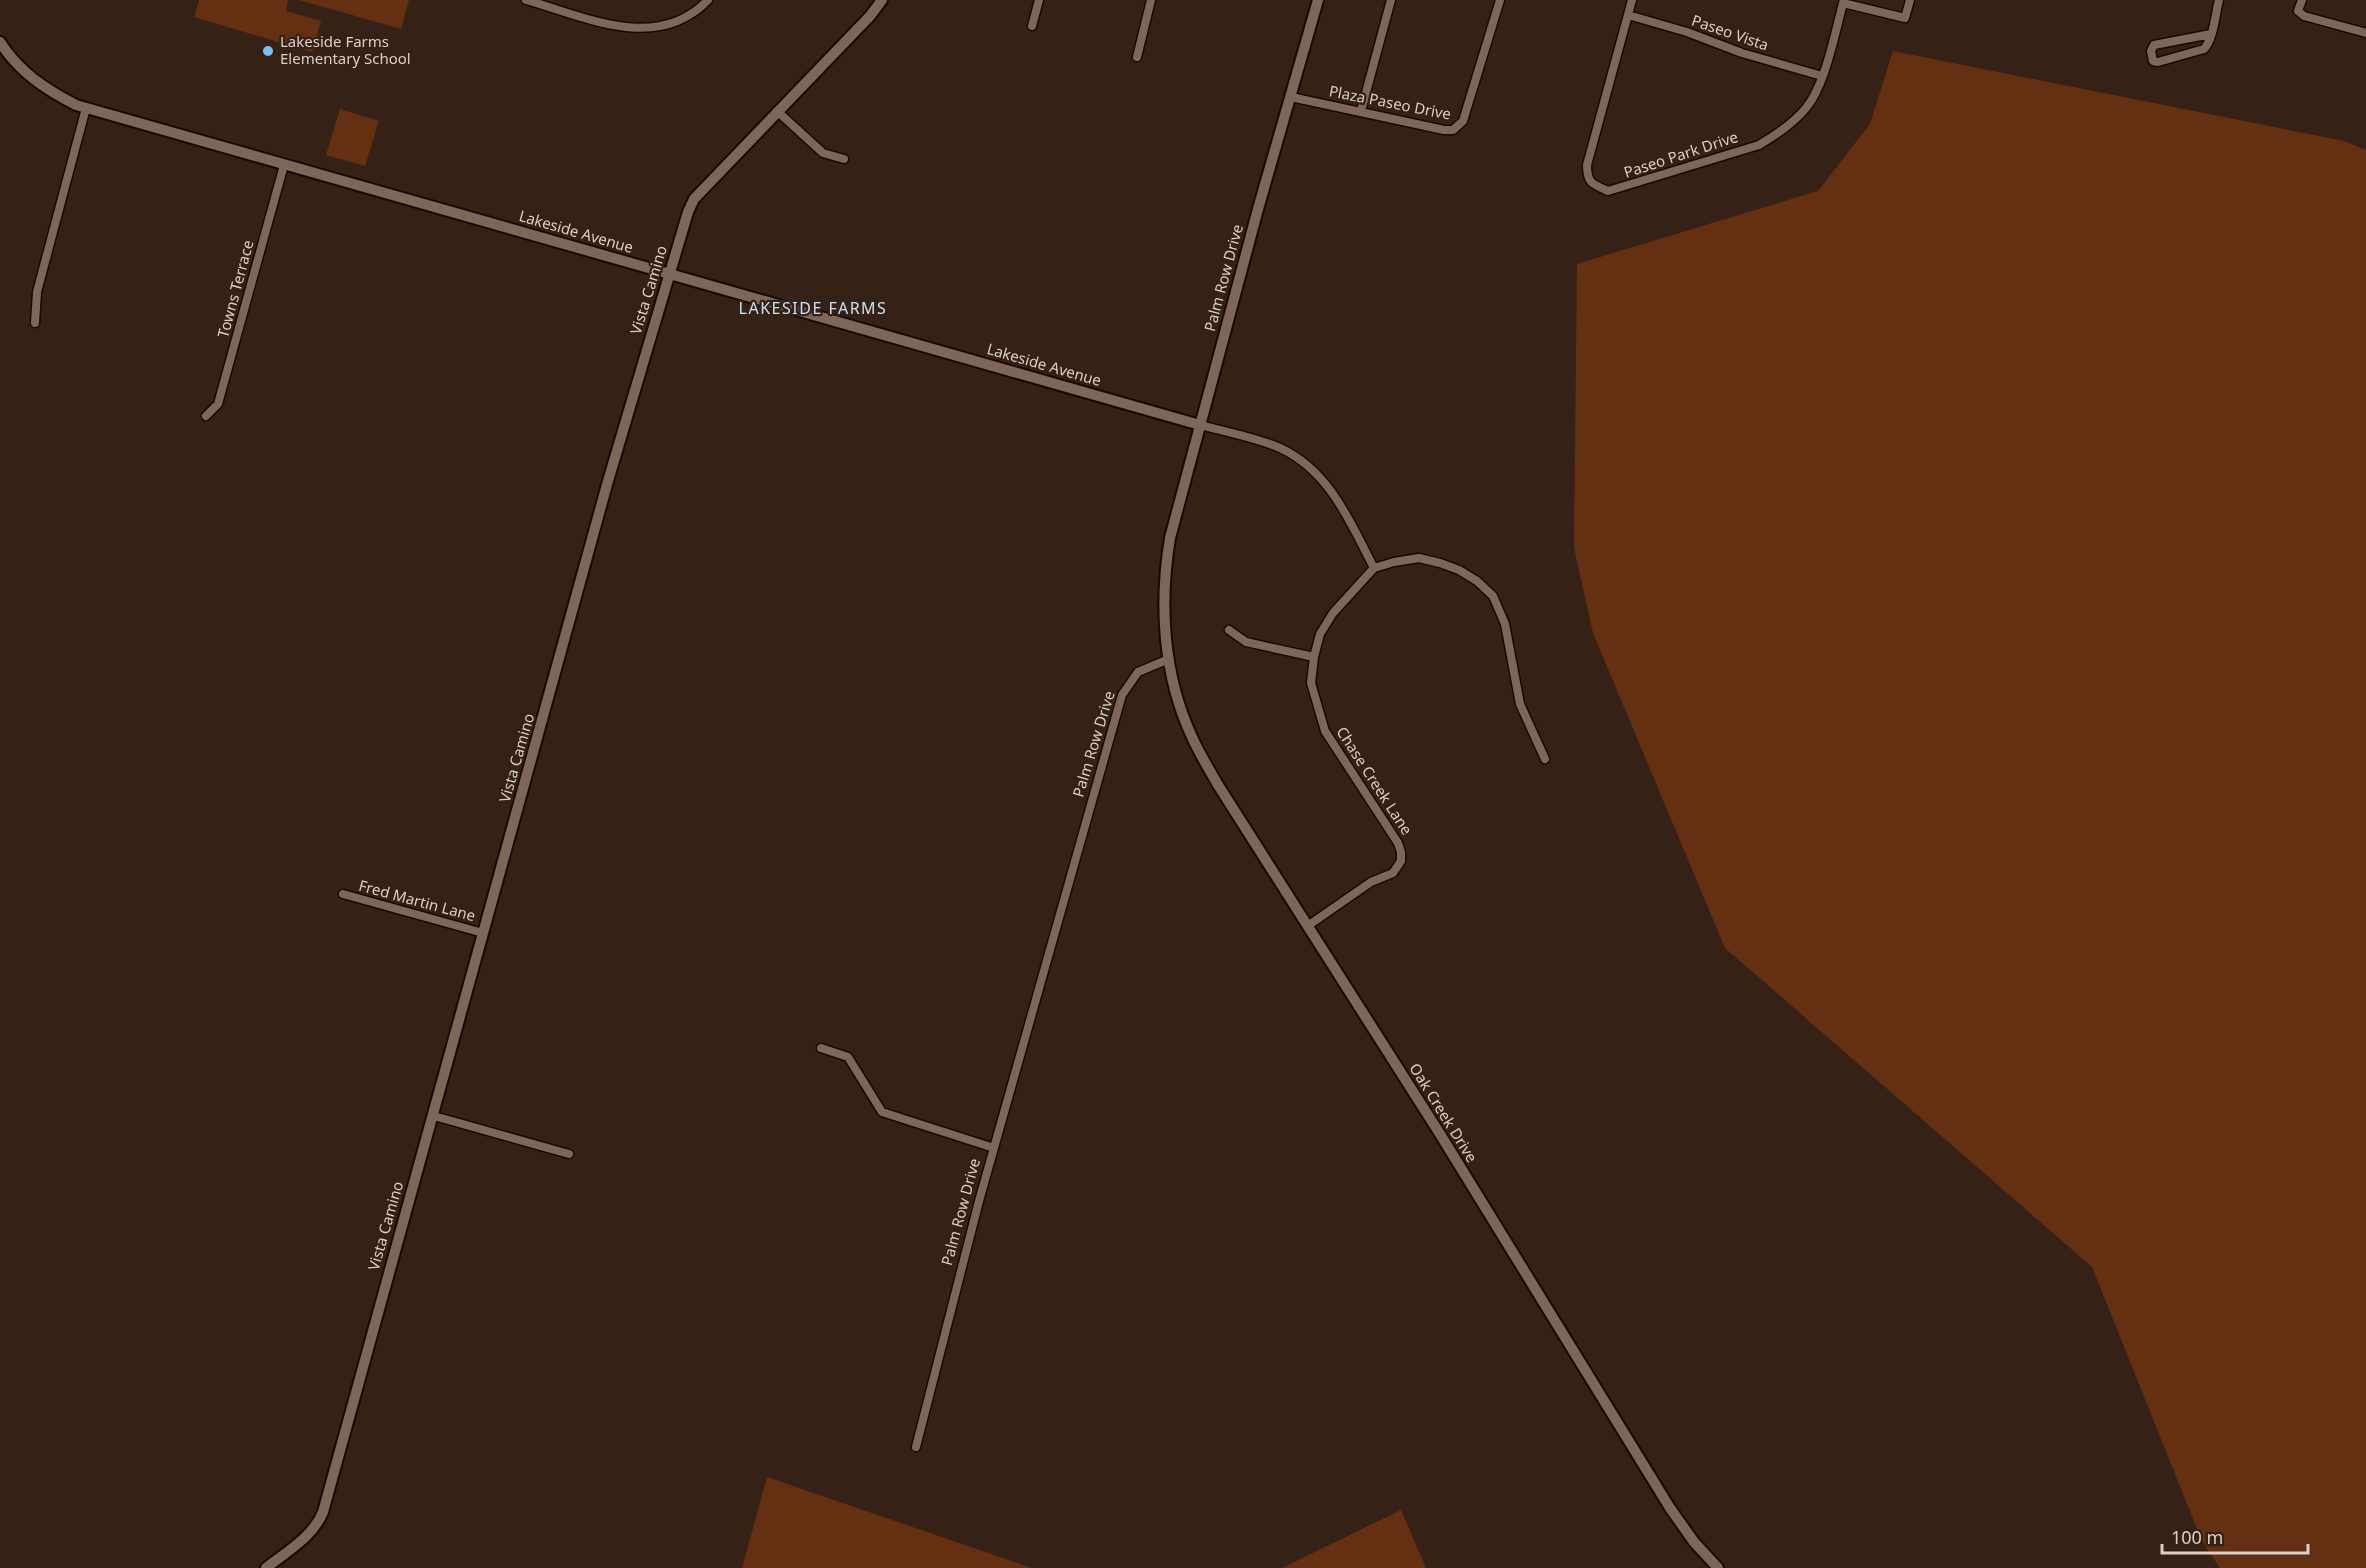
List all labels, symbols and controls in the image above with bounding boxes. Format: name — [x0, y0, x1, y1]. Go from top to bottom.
street label: Paseo Vista — [1689, 10, 1771, 55]
place label: Lakeside Farms Elementary School — [280, 31, 411, 68]
marker: Lakeside Farms Elementary School — [261, 44, 275, 58]
street label: Plaza Paseo Drive — [1327, 80, 1453, 124]
street label: Paseo Park Drive — [1621, 126, 1740, 182]
street label: Lakeside Avenue — [517, 205, 636, 257]
street label: Palm Row Drive — [1199, 222, 1247, 334]
street label: Towns Terrace — [212, 238, 258, 340]
street label: Vista Camino — [625, 243, 671, 337]
district label: LAKESIDE FARMS — [739, 297, 887, 319]
street label: Lakeside Avenue — [985, 338, 1104, 390]
street label: Palm Row Drive — [1067, 688, 1119, 799]
street label: Vista Camino — [494, 711, 538, 805]
street label: Chase Creek Lane — [1332, 723, 1417, 838]
street label: Fred Martin Lane — [357, 875, 478, 925]
street label: Oak Creek Drive — [1405, 1059, 1482, 1166]
street label: Palm Row Drive — [936, 1156, 984, 1268]
street label: Vista Camino — [363, 1179, 407, 1273]
scale bar — [2162, 1517, 2308, 1555]
text: 100 m — [2171, 1525, 2223, 1549]

